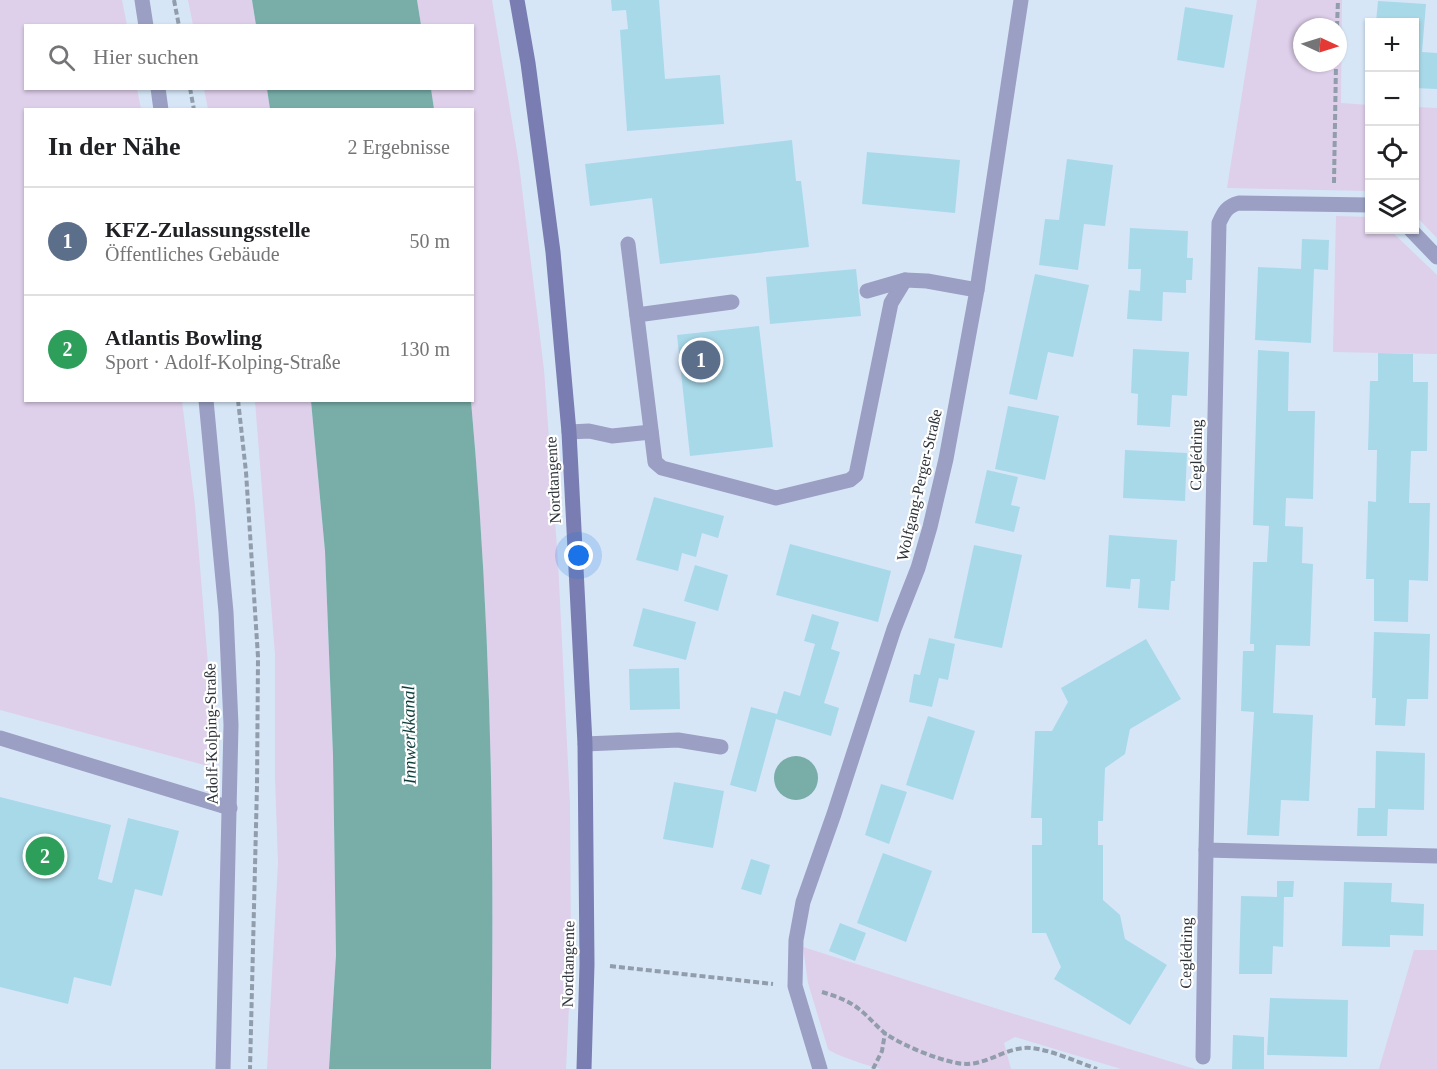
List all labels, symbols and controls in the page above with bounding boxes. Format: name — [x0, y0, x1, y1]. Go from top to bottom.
north arrow — [1293, 18, 1347, 72]
map controls — [1365, 18, 1419, 234]
button: + — [1365, 18, 1419, 72]
search box — [24, 24, 474, 90]
icon: search — [45, 41, 78, 74]
text: Hier suchen — [93, 44, 199, 69]
button: − — [1365, 72, 1419, 126]
button: locate — [1365, 126, 1419, 180]
text: In der Nähe — [48, 132, 180, 161]
text: 2 Ergebnisse — [348, 136, 450, 158]
button: layers — [1365, 180, 1419, 234]
text: KFZ-Zulassungsstelle — [105, 217, 310, 242]
text: 1 — [63, 230, 73, 252]
text: 50 m — [409, 230, 450, 252]
text: Öffentliches Gebäude — [105, 243, 280, 265]
text: Atlantis Bowling — [105, 325, 262, 350]
text: 2 — [63, 338, 73, 360]
text: 130 m — [399, 338, 450, 360]
pin: 1 — [682, 338, 720, 382]
text: Sport · Adolf-Kolping-Straße — [105, 351, 341, 373]
street label: Wolfgang-Perger-Straße — [893, 407, 946, 563]
street label: Ceglédring — [1187, 419, 1206, 491]
street label: Nordtangente — [542, 436, 565, 524]
your location — [564, 541, 593, 570]
street label: Adolf-Kolping-Straße — [201, 663, 222, 805]
water label: Innwerkkanal — [398, 685, 420, 786]
pin: 2 — [26, 834, 64, 878]
street label: Ceglédring — [1177, 917, 1196, 989]
street label: Nordtangente — [559, 920, 578, 1008]

